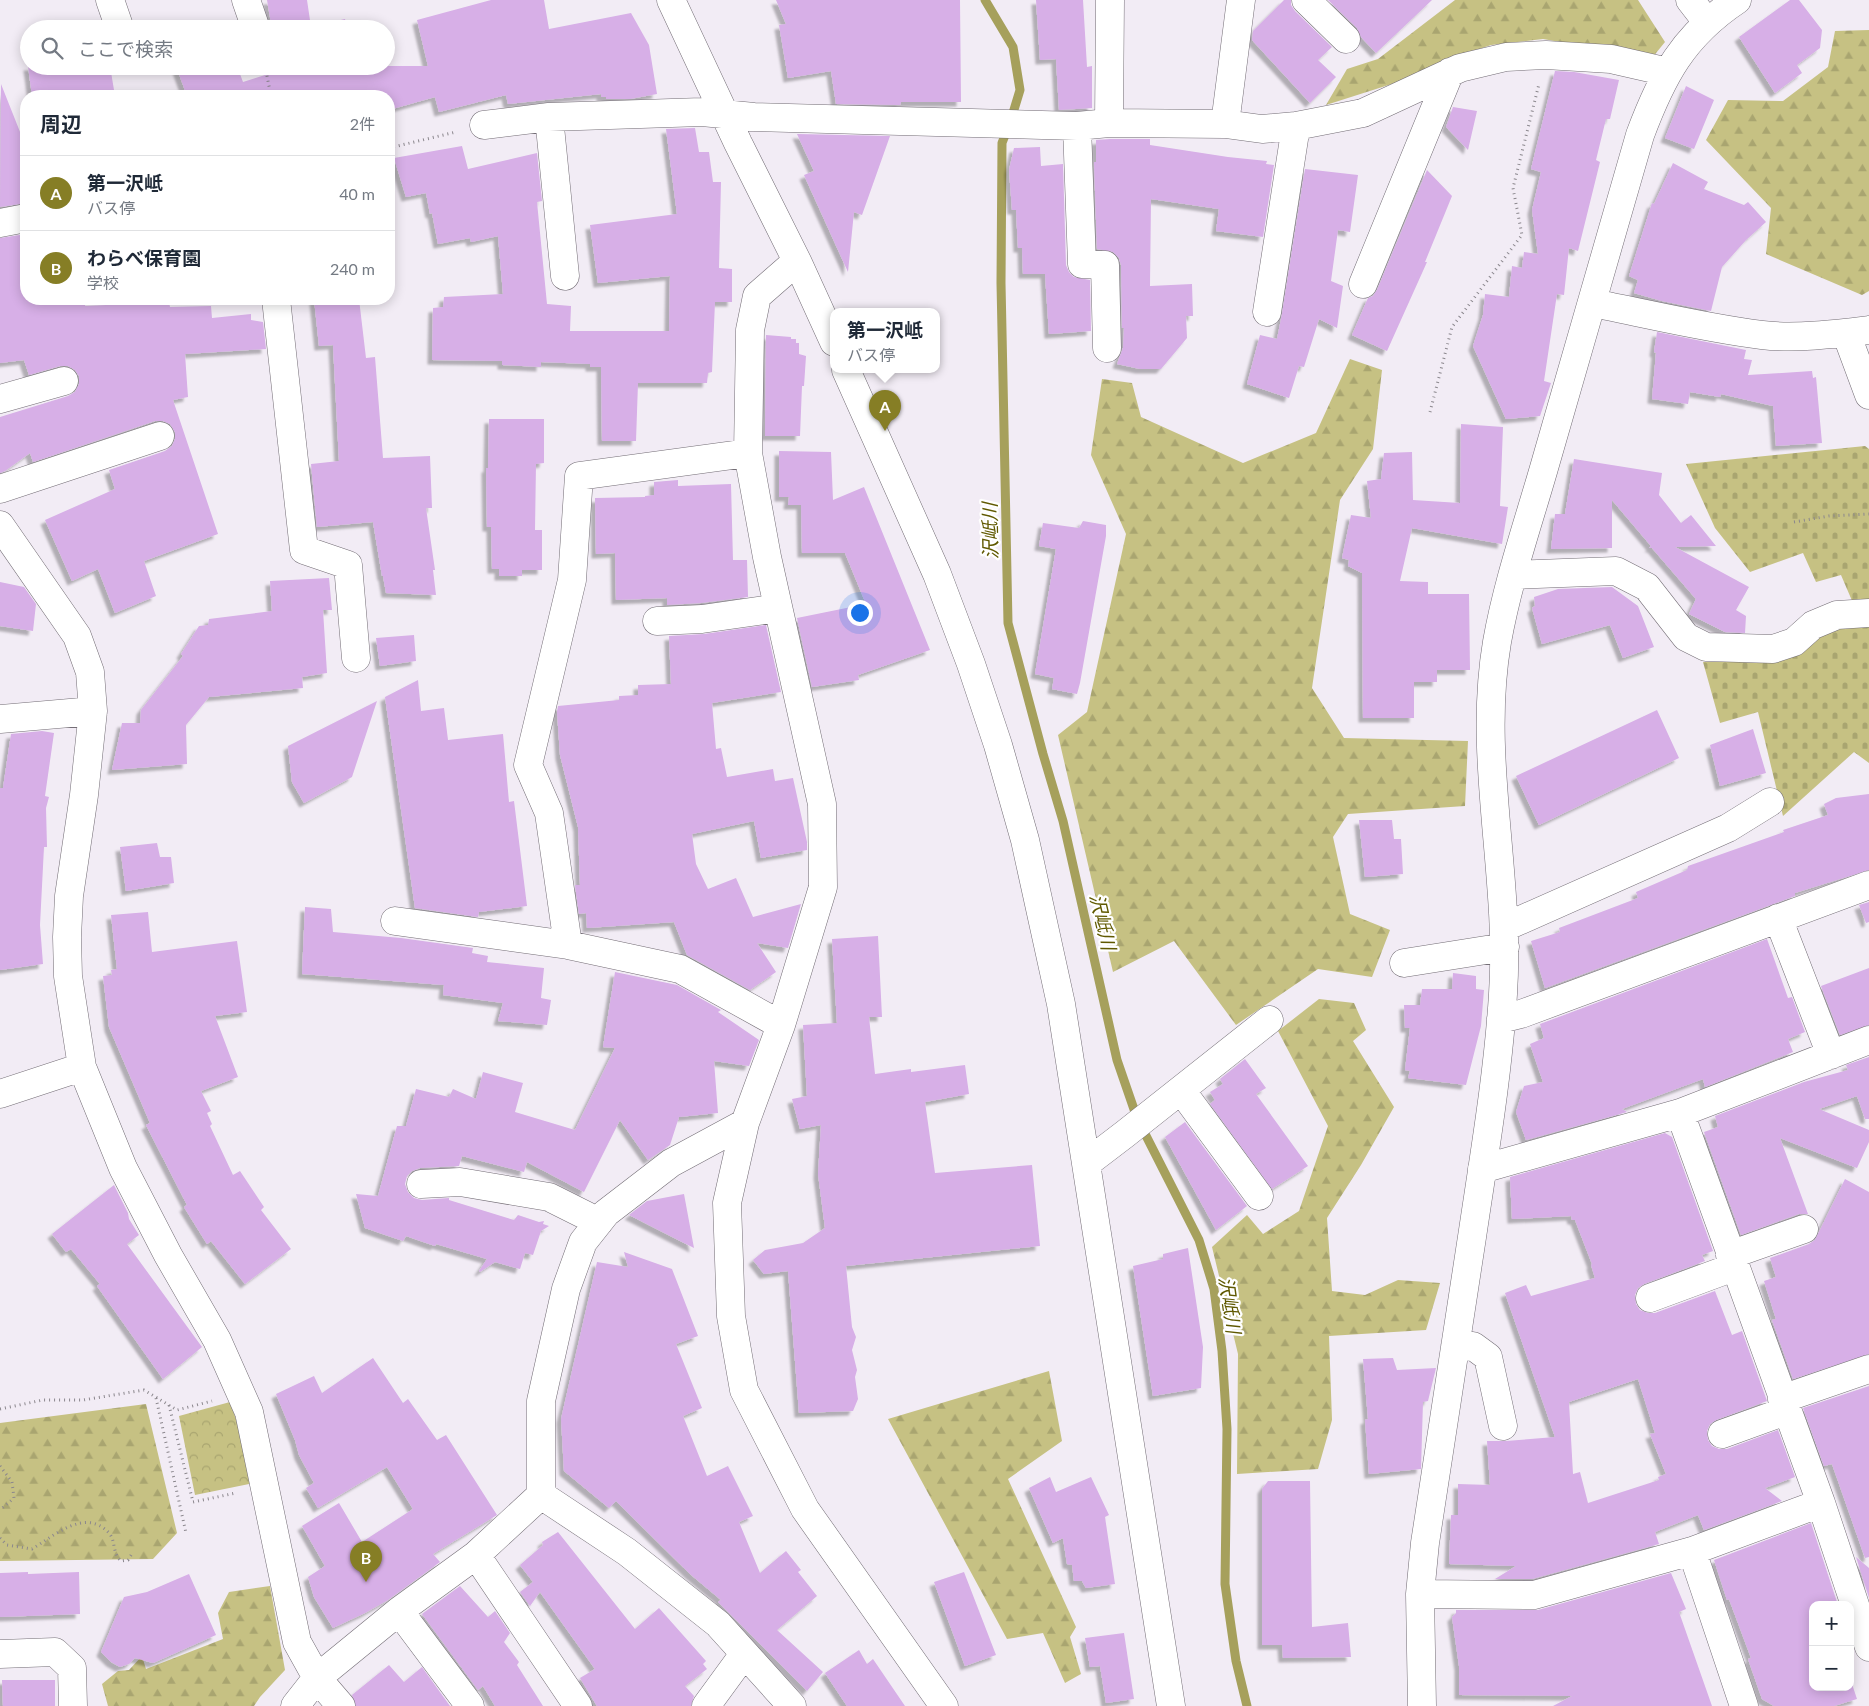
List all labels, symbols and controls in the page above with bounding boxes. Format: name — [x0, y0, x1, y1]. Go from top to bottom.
search box — [20, 20, 395, 75]
icon: search — [38, 34, 66, 62]
text: ここで検索 — [78, 37, 173, 60]
text: 周辺 — [40, 111, 82, 136]
text: 2件 — [350, 114, 375, 133]
text: 第一沢岻 — [87, 171, 163, 194]
text: A — [50, 184, 62, 203]
text: 40 m — [339, 184, 375, 203]
text: バス停 — [87, 198, 135, 217]
text: わらべ保育園 — [87, 246, 201, 269]
text: B — [51, 259, 61, 278]
text: 240 m — [330, 259, 375, 278]
text: 学校 — [87, 273, 119, 292]
popup — [830, 308, 940, 373]
text: 第一沢岻 — [847, 318, 923, 341]
text: バス停 — [847, 345, 895, 364]
pin: A — [869, 390, 901, 431]
water label: 沢岻川 — [977, 500, 1001, 560]
your location — [847, 600, 873, 626]
water label: 沢岻川 — [1086, 892, 1122, 954]
water label: 沢岻川 — [1215, 1275, 1246, 1337]
pin: B — [350, 1541, 382, 1582]
map controls — [1809, 1601, 1854, 1691]
button: + — [1809, 1601, 1854, 1646]
button: − — [1809, 1646, 1854, 1691]

